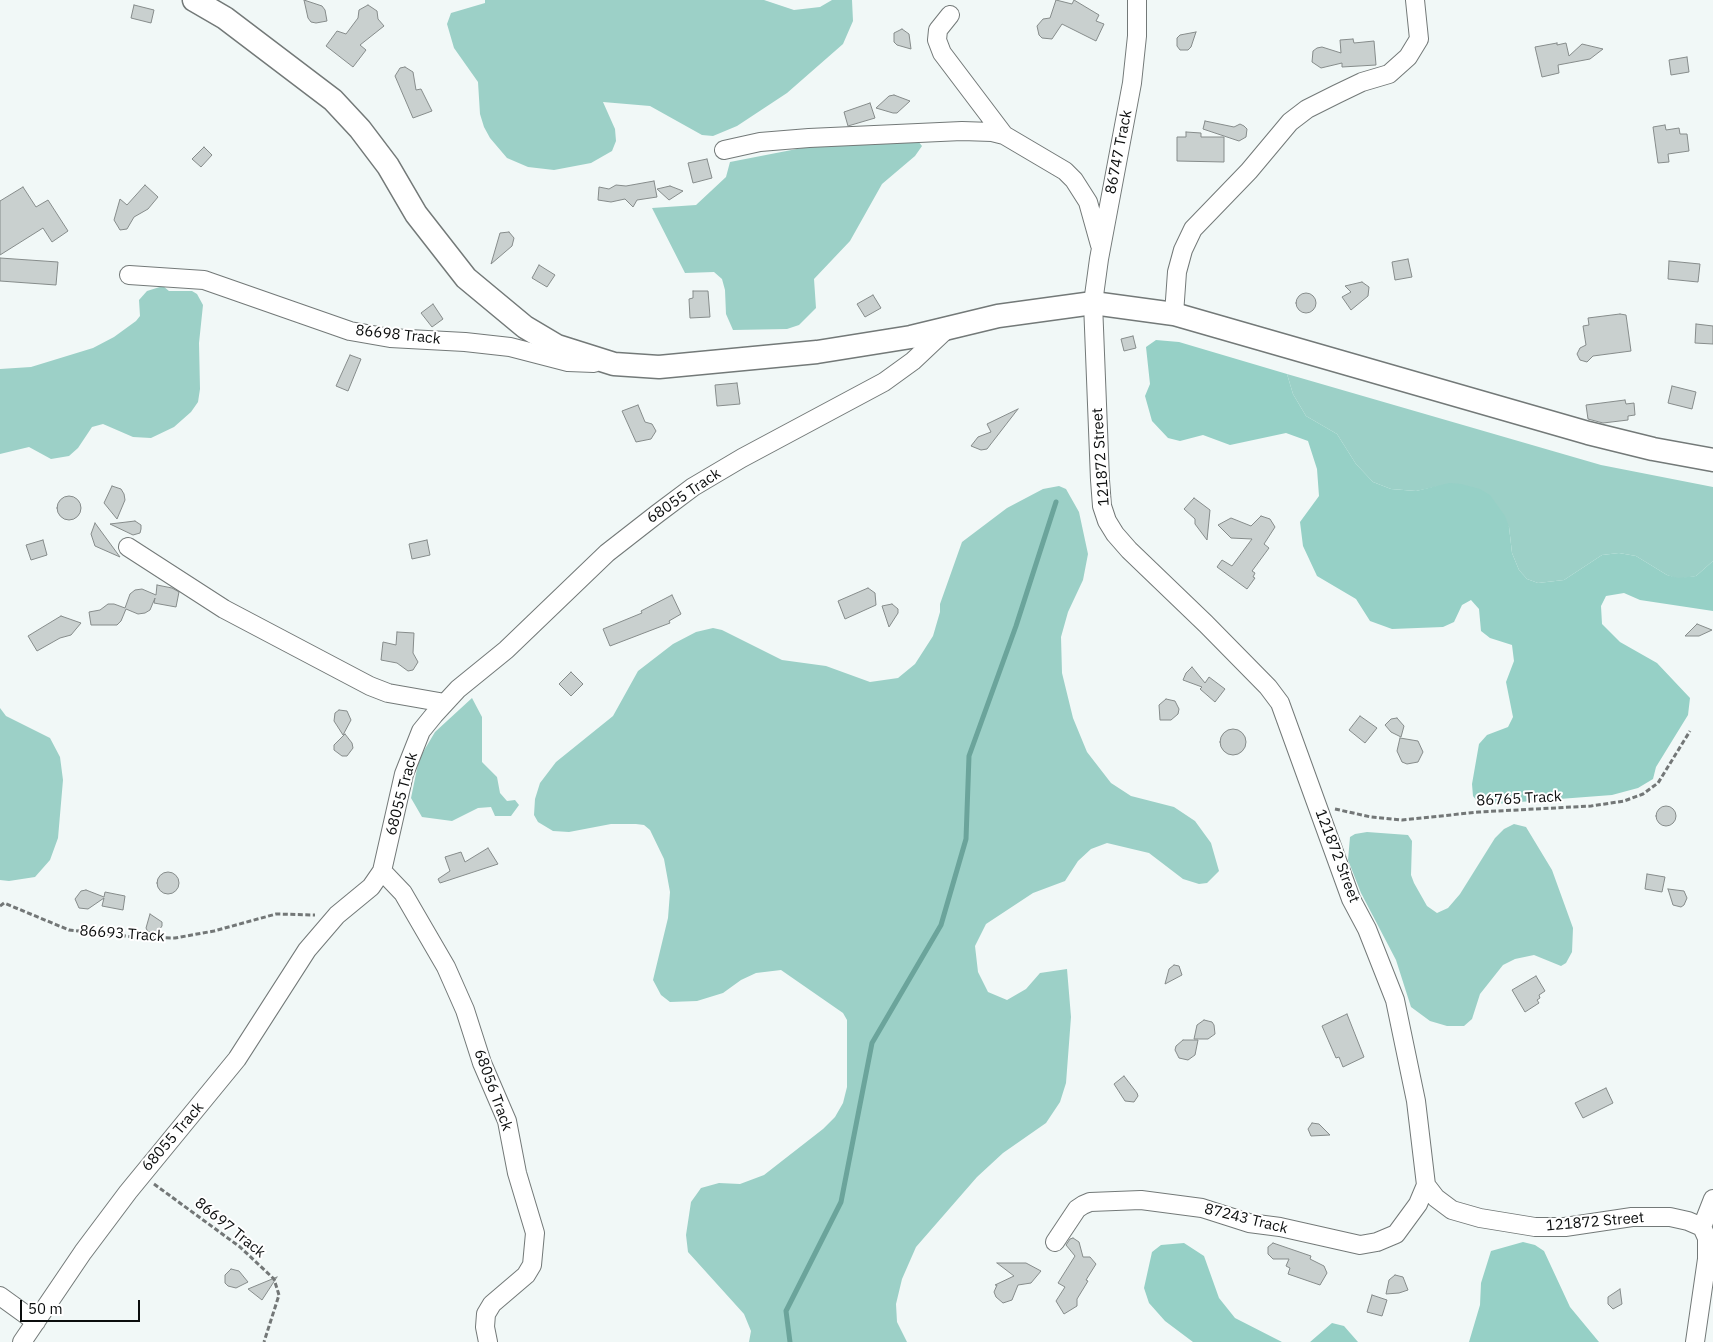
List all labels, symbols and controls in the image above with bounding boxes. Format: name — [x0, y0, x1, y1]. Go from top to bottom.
street label: 86747 Track — [1102, 108, 1136, 196]
street label: 86698 Track — [355, 322, 441, 348]
street label: 121872 Street — [1089, 407, 1113, 507]
street label: 68055 Track — [644, 465, 724, 527]
street label: 68055 Track — [382, 750, 422, 838]
street label: 86765 Track — [1476, 788, 1562, 810]
street label: 121872 Street — [1311, 807, 1363, 905]
street label: 86693 Track — [79, 922, 165, 946]
street label: 68056 Track — [470, 1047, 516, 1133]
street label: 68055 Track — [138, 1099, 208, 1175]
street label: 86697 Track — [191, 1194, 269, 1262]
street label: 87243 Track — [1202, 1200, 1290, 1238]
street label: 121872 Street — [1545, 1209, 1645, 1235]
scale bar — [22, 1290, 142, 1322]
text: 50 m — [28, 1299, 63, 1318]

